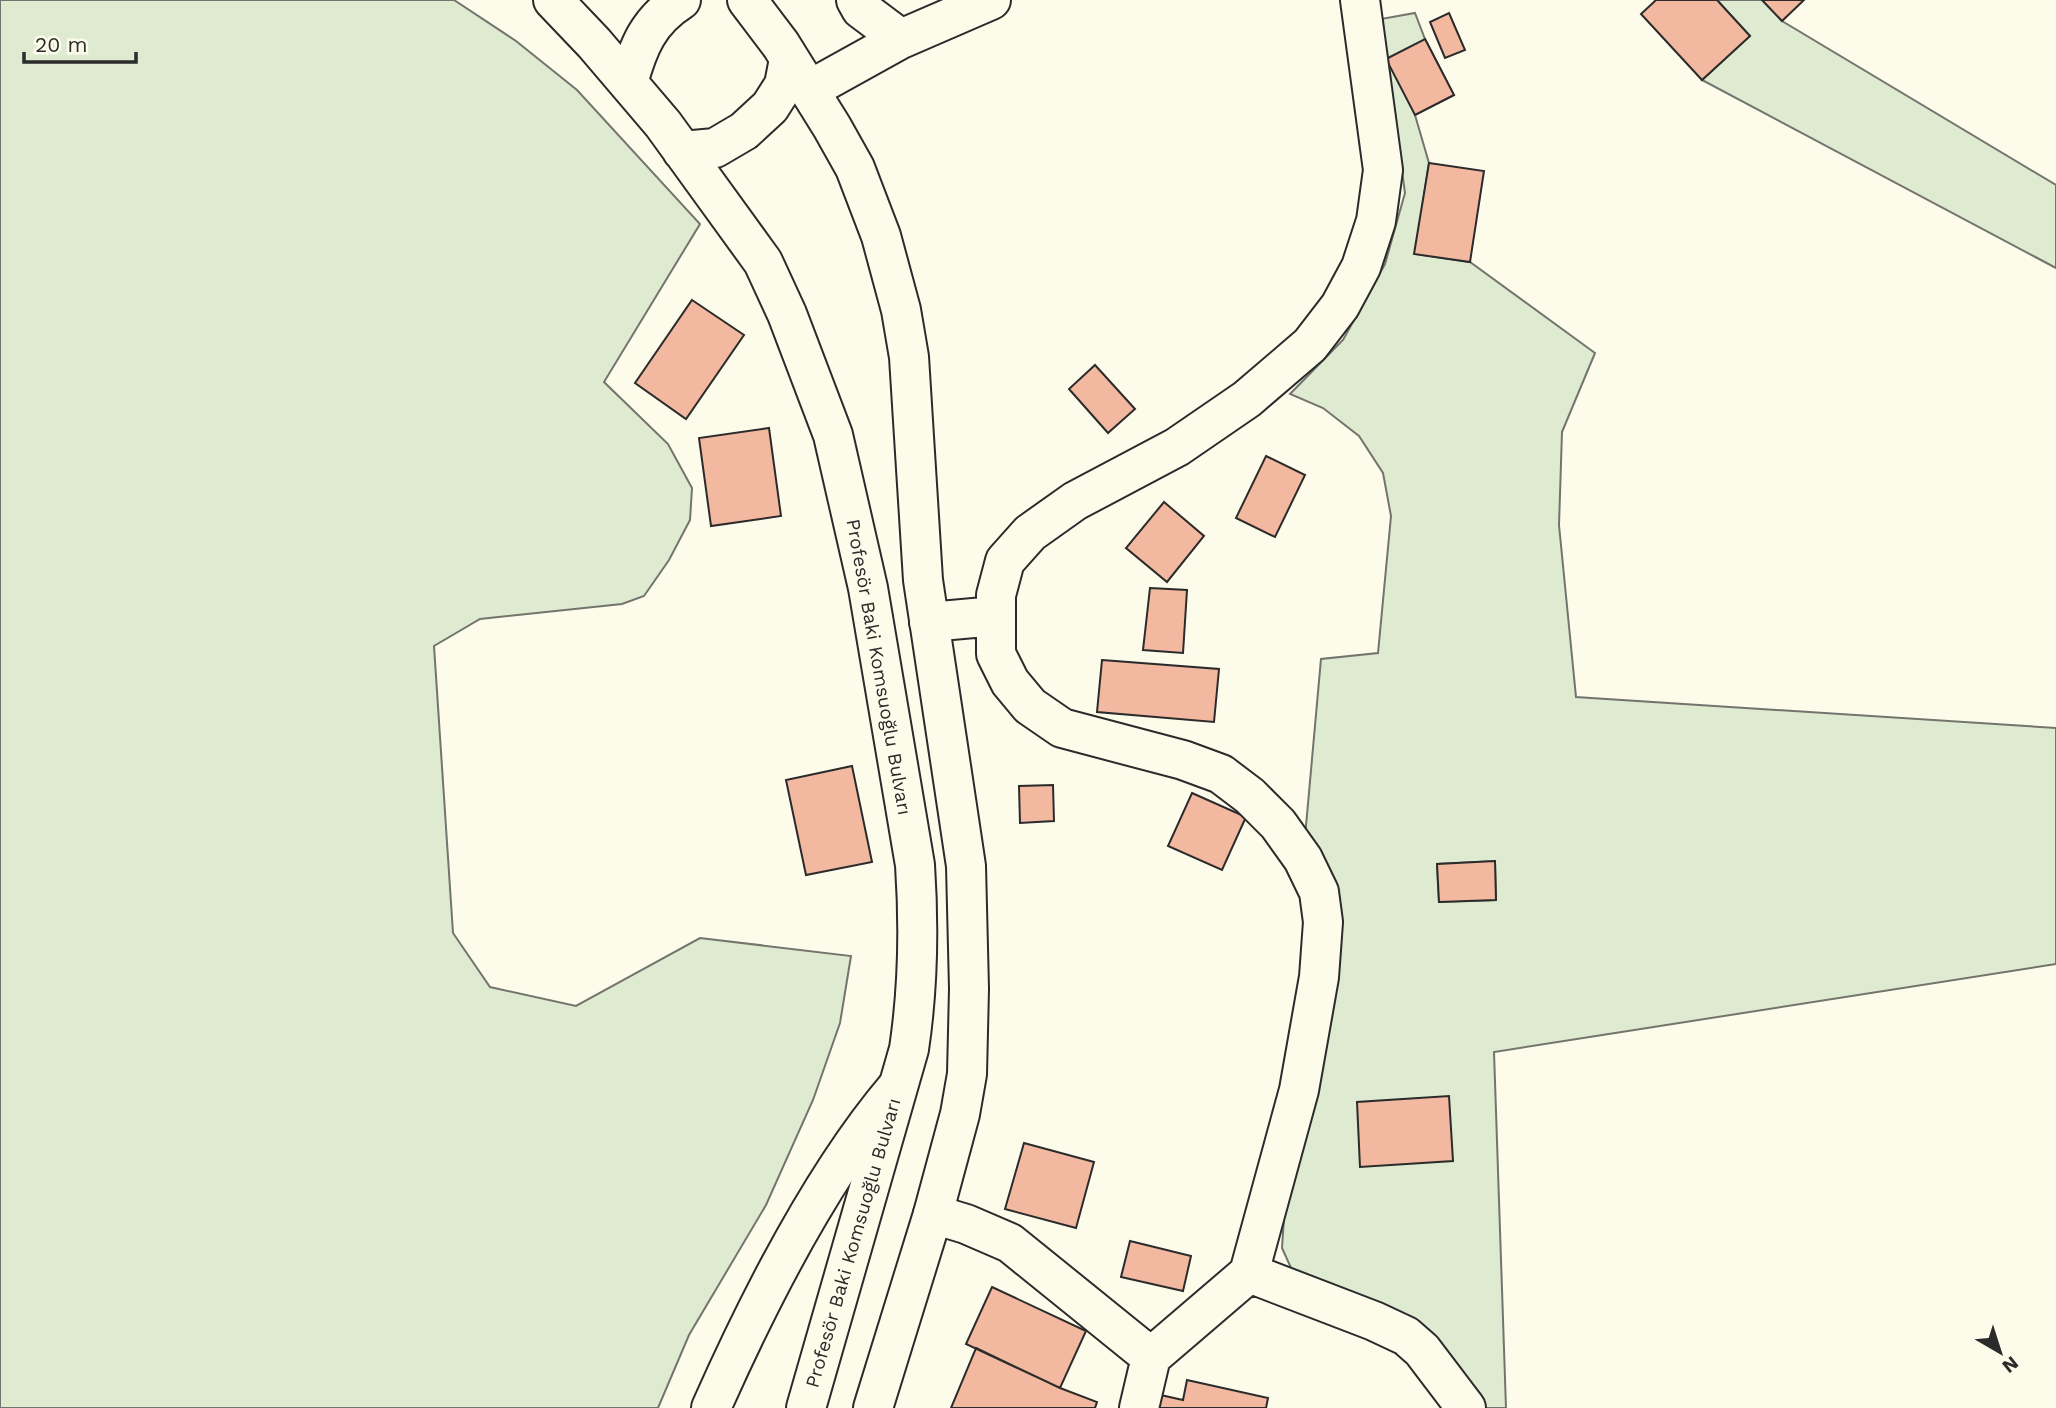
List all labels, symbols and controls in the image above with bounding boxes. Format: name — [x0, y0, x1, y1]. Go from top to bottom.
scale bar — [24, 21, 136, 65]
text: 20 m — [35, 32, 87, 57]
street label: Profesör Baki Komsuoğlu Bulvarı — [842, 517, 916, 817]
street label: Profesör Baki Komsuoğlu Bulvarı — [801, 1095, 905, 1391]
north arrow — [1965, 1317, 2035, 1387]
text: N — [1998, 1351, 2023, 1378]

